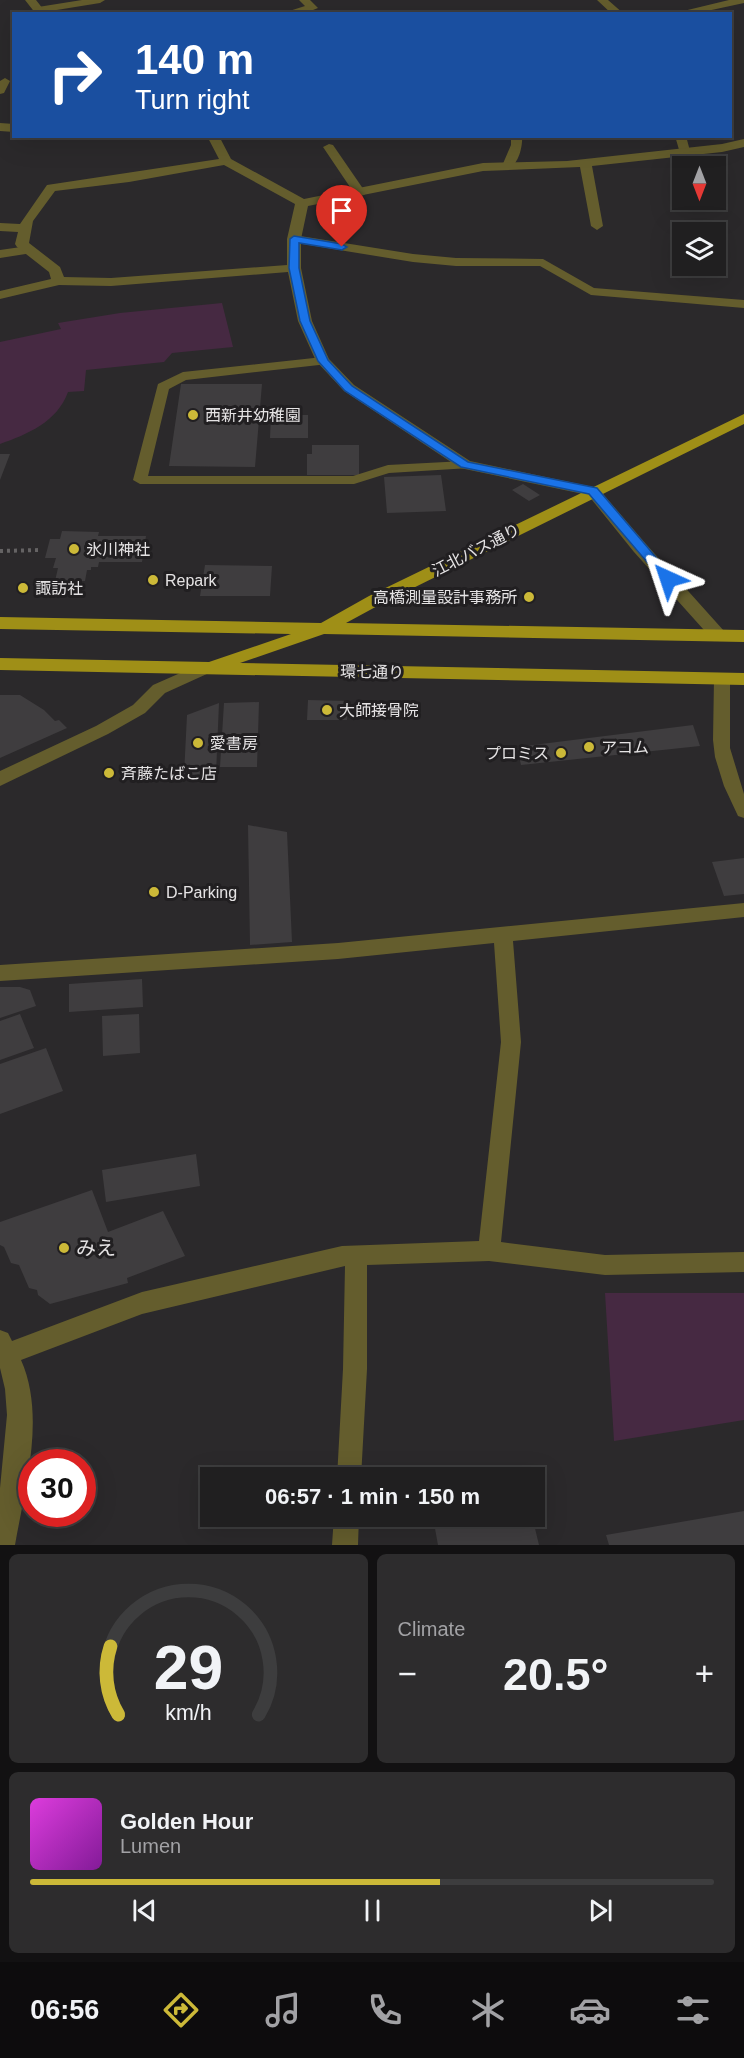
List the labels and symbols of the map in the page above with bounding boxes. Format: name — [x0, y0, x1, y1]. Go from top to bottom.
north arrow — [672, 156, 726, 210]
pin — [316, 185, 367, 247]
place label: 西新井幼稚園 — [205, 407, 301, 424]
marker: 西新井幼稚園 — [186, 408, 200, 422]
street label: 江北バス通り — [429, 521, 523, 579]
place label: 氷川神社 — [86, 541, 150, 558]
marker: 氷川神社 — [67, 542, 81, 556]
position arrow — [636, 547, 700, 611]
place label: Repark — [165, 572, 218, 589]
marker: Repark — [146, 573, 160, 587]
place label: 諏訪社 — [35, 580, 83, 597]
marker: 諏訪社 — [16, 581, 30, 595]
place label: 高橋測量設計事務所 — [373, 589, 517, 606]
marker: 高橋測量設計事務所 — [522, 590, 536, 604]
street label: 環七通り — [340, 663, 404, 681]
place label: 大師接骨院 — [339, 702, 419, 719]
marker: 大師接骨院 — [320, 703, 334, 717]
place label: 愛書房 — [210, 735, 258, 752]
marker: 愛書房 — [191, 736, 205, 750]
place label: アコム — [601, 739, 649, 756]
marker: アコム — [582, 740, 596, 754]
place label: プロミス — [485, 745, 549, 762]
marker: プロミス — [554, 746, 568, 760]
place label: 斉藤たばこ店 — [121, 765, 217, 782]
marker: 斉藤たばこ店 — [102, 766, 116, 780]
place label: D-Parking — [166, 884, 237, 901]
marker: D-Parking — [147, 885, 161, 899]
place label: みえ — [76, 1237, 116, 1259]
marker: みえ — [57, 1241, 71, 1255]
speed limit sign: 30 — [18, 1449, 96, 1527]

